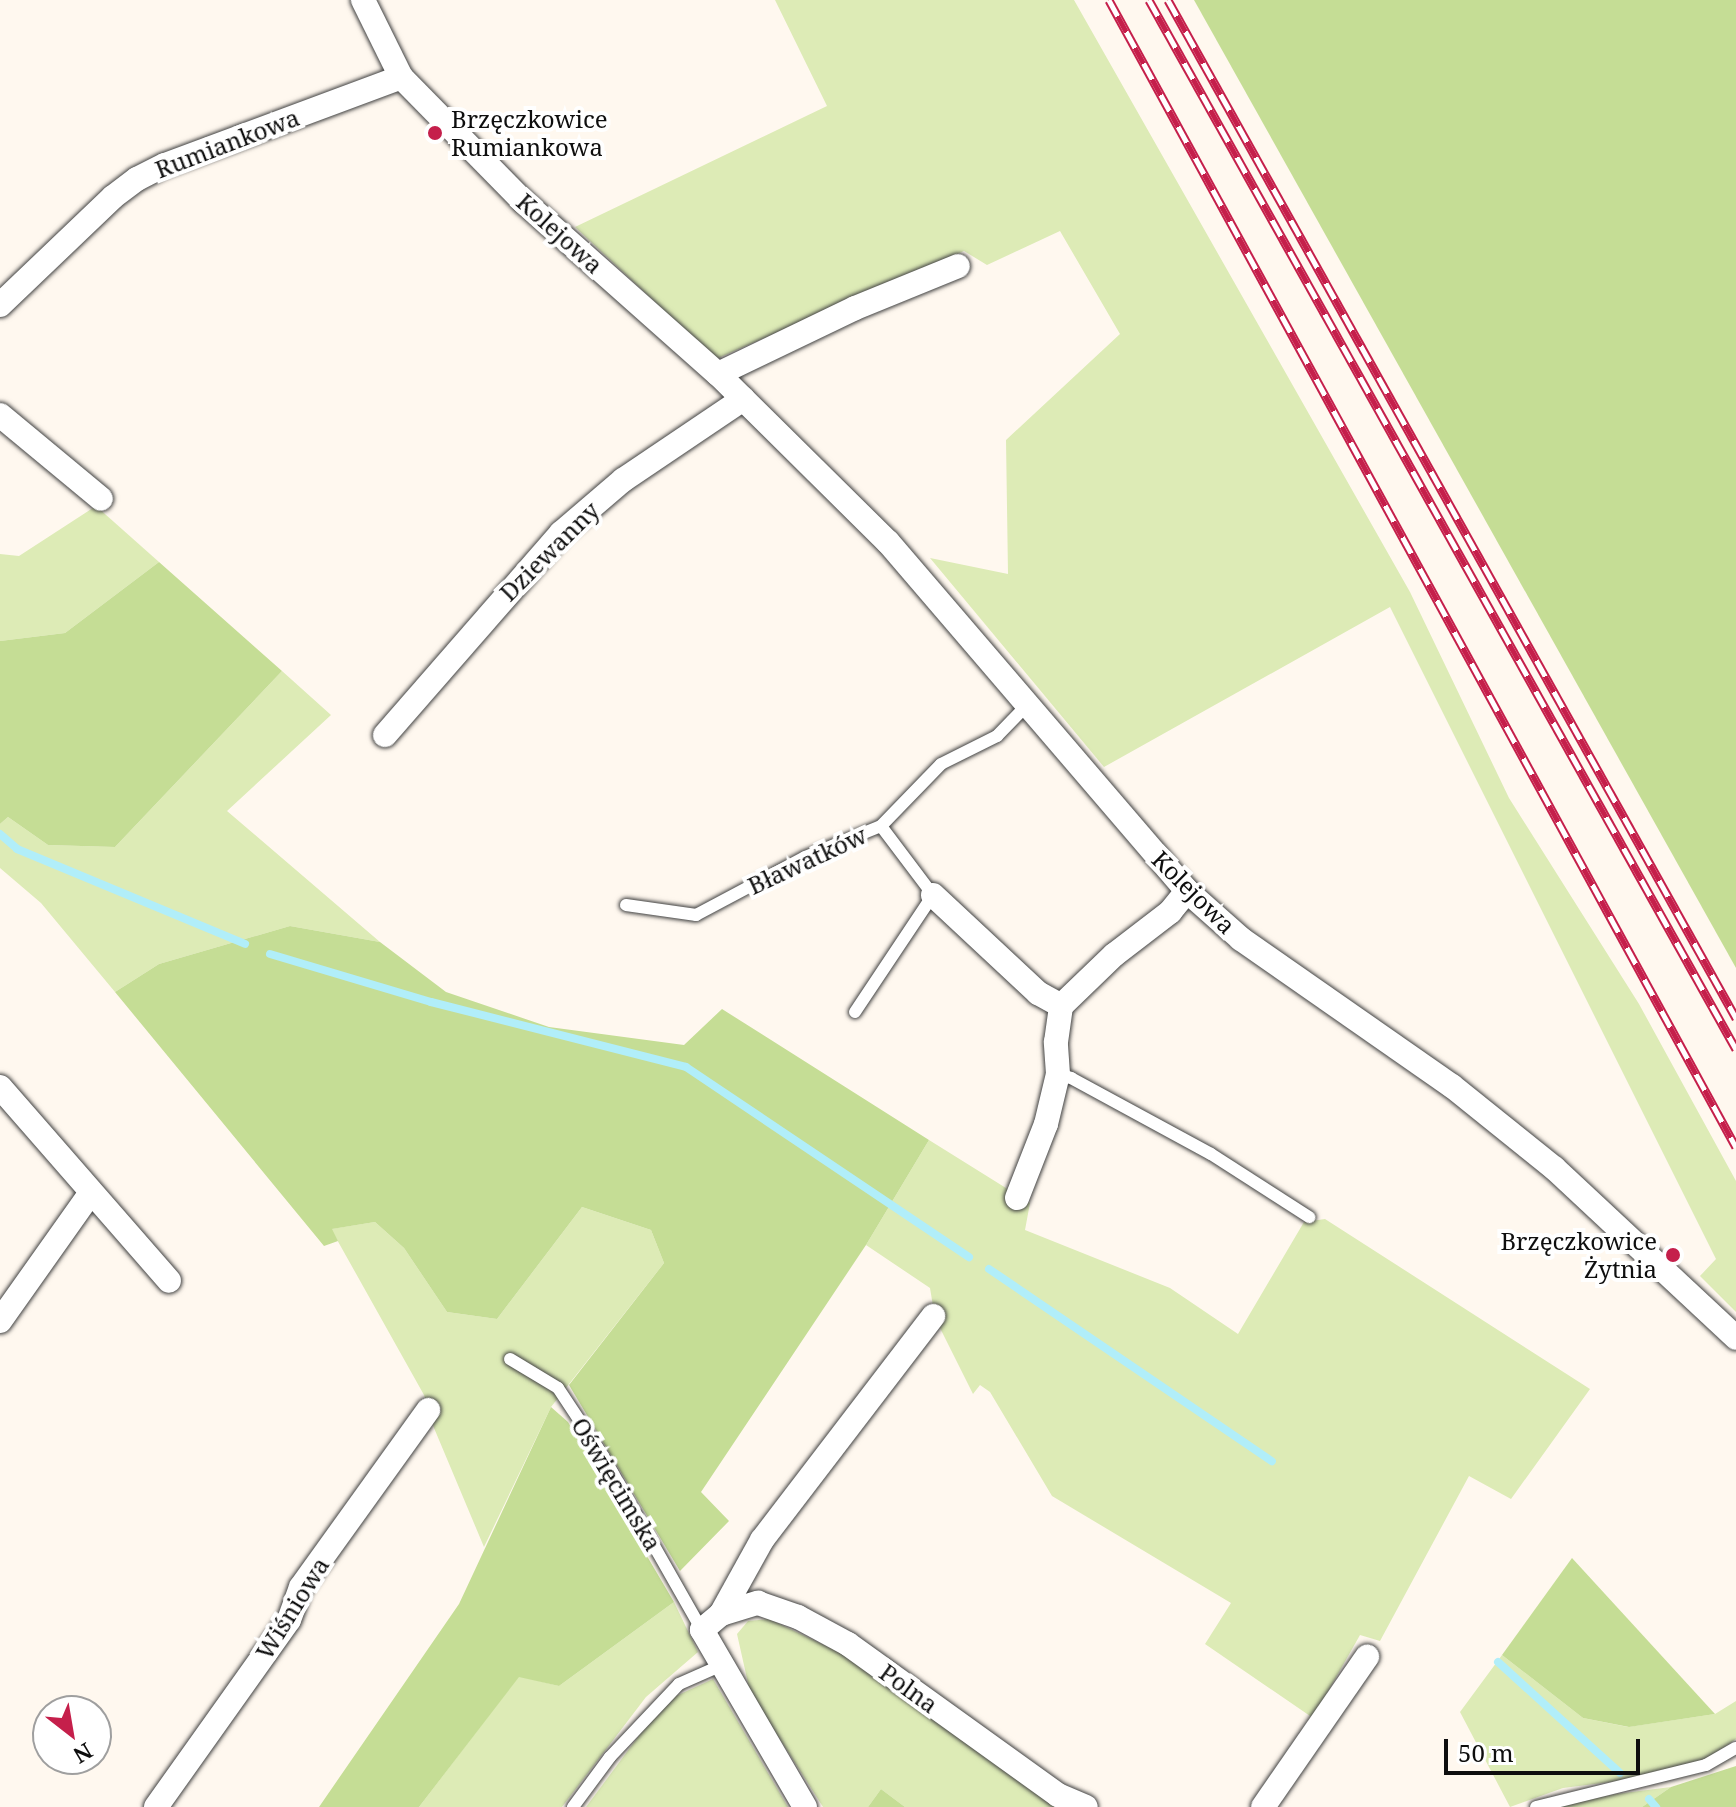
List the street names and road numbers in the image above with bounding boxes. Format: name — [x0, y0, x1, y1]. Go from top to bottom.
street label: Rumiankowa — [151, 102, 303, 184]
street label: Kolejowa — [511, 187, 609, 279]
street label: Dziewanny — [493, 495, 605, 607]
street label: Bławatków — [743, 820, 871, 900]
street label: Kolejowa — [1146, 844, 1242, 940]
street label: Oświęcimska — [566, 1412, 668, 1556]
street label: Wiśniowa — [249, 1552, 335, 1664]
street label: Polna — [874, 1657, 944, 1719]

